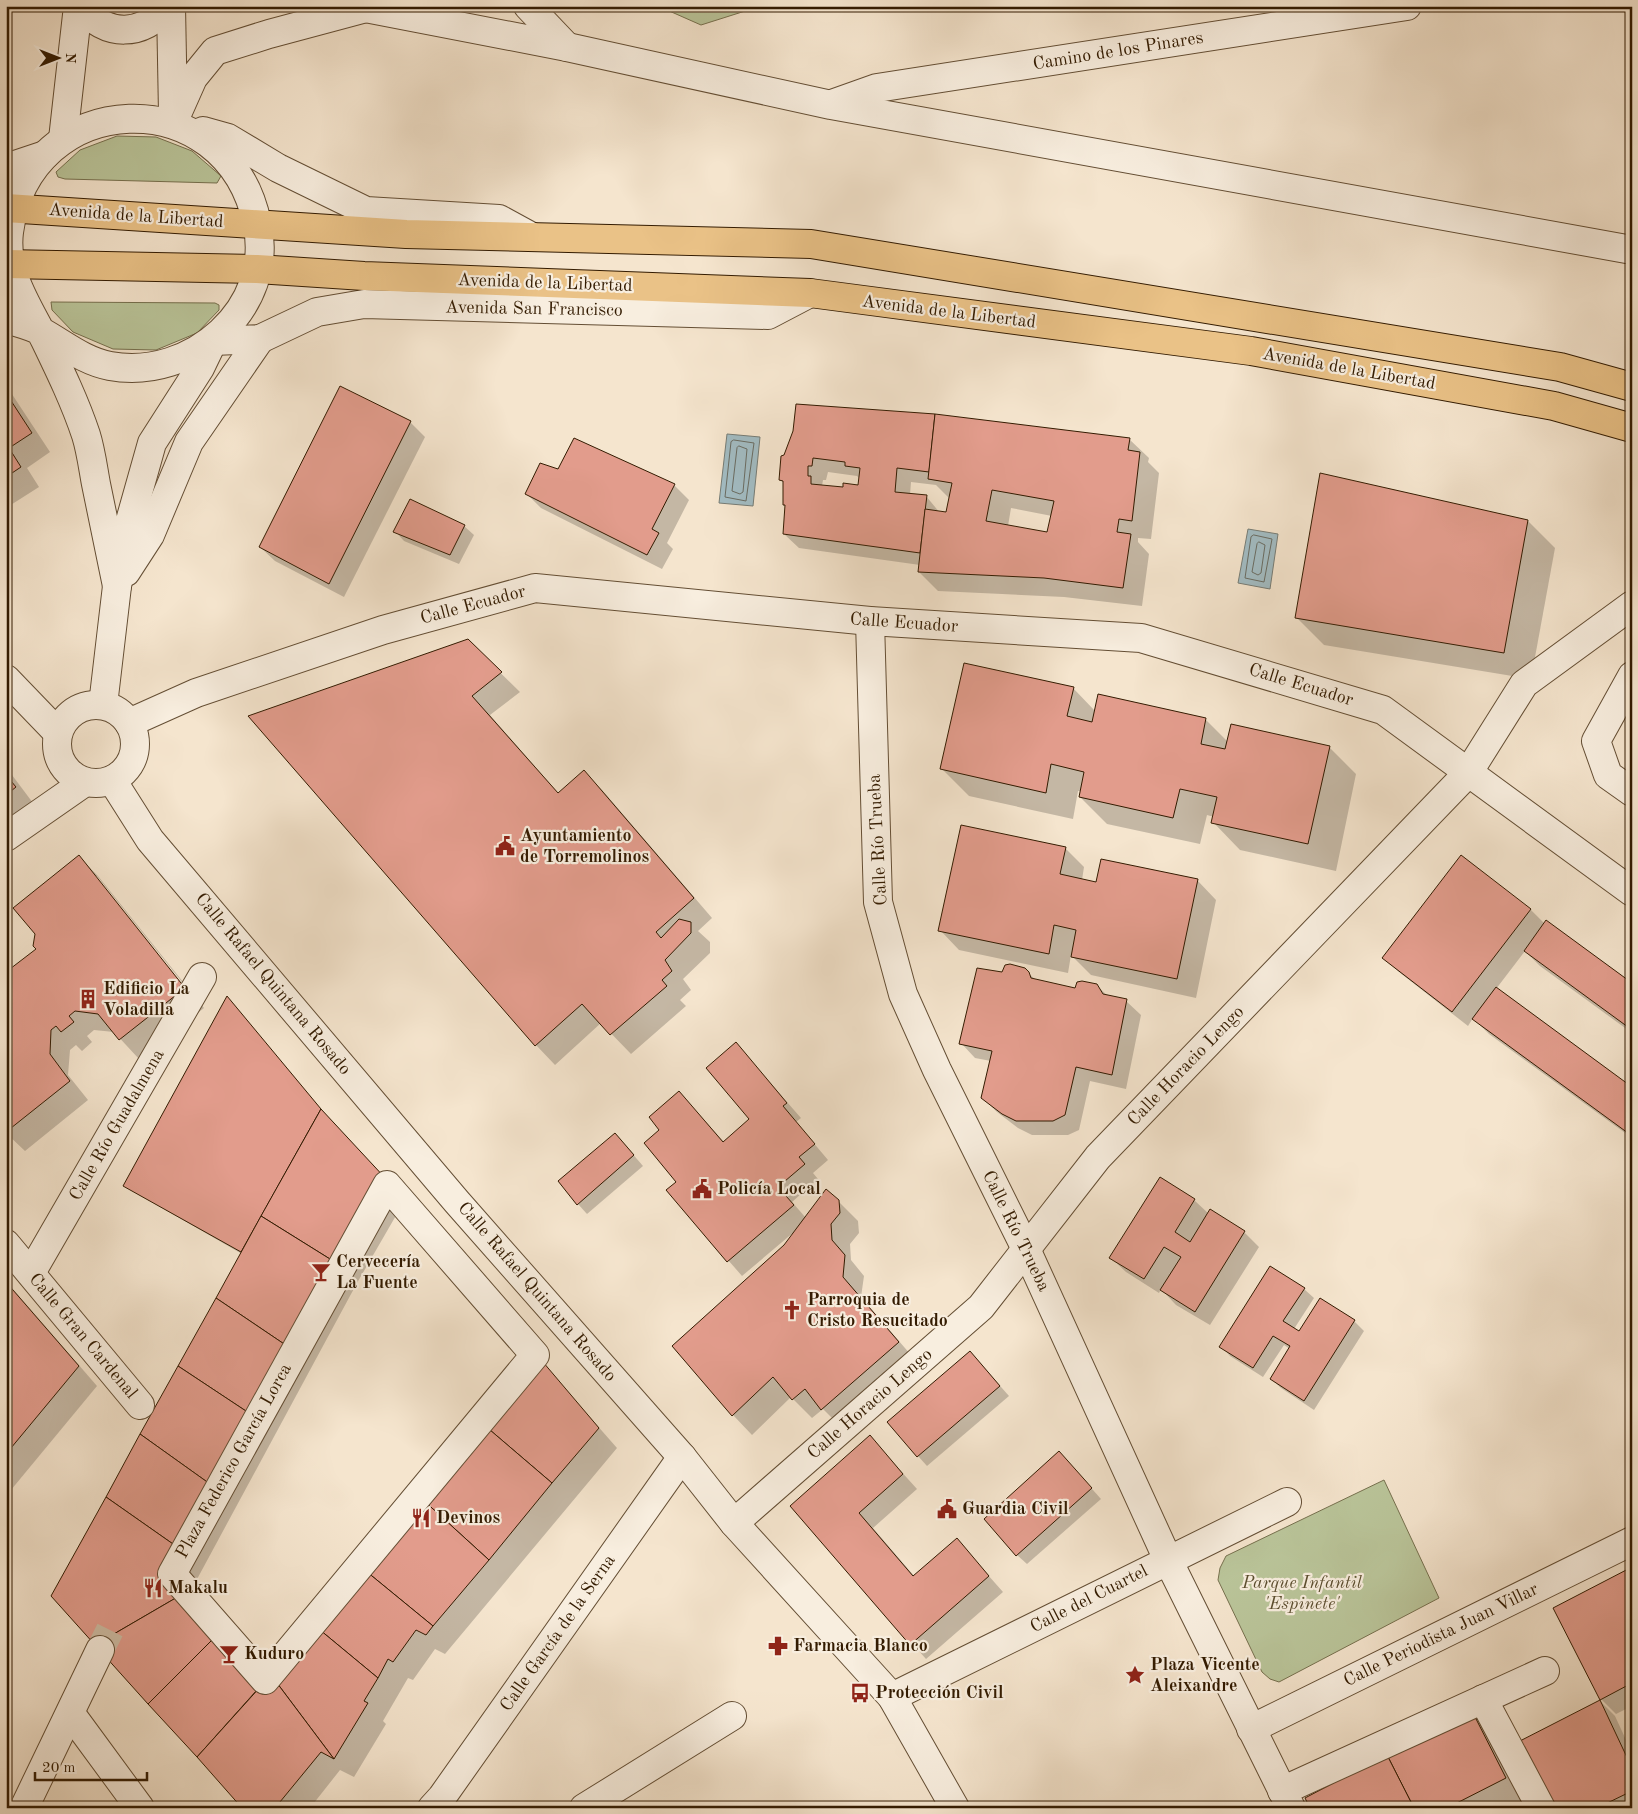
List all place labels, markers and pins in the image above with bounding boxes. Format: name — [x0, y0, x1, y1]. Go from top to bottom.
place label: Ayuntamiento de Torremolinos — [520, 827, 650, 866]
public building icon: Ayuntamiento de Torremolinos — [494, 835, 516, 857]
place label: Edificio La Voladilla — [103, 980, 190, 1019]
building icon: Edificio La Voladilla — [77, 988, 99, 1010]
public building icon: Policía Local — [691, 1178, 713, 1200]
place label: Policía Local — [717, 1180, 821, 1198]
place label: Cervecería La Fuente — [336, 1253, 420, 1292]
bar icon: Cervecería La Fuente — [310, 1261, 332, 1283]
place label: Parroquia de Cristo Resucitado — [807, 1291, 948, 1330]
church icon: Parroquia de Cristo Resucitado — [781, 1299, 803, 1321]
public building icon: Guardia Civil — [936, 1498, 958, 1520]
place label: Guardia Civil — [962, 1500, 1069, 1518]
restaurant icon: Devinos — [410, 1507, 432, 1529]
place label: Devinos — [436, 1509, 501, 1527]
restaurant icon: Makalu — [142, 1577, 164, 1599]
place label: Makalu — [168, 1579, 228, 1597]
pharmacy icon: Farmacia Blanco — [767, 1635, 789, 1657]
place label: Farmacia Blanco — [793, 1637, 928, 1655]
bar icon: Kuduro — [218, 1643, 240, 1665]
place label: Kuduro — [244, 1645, 304, 1663]
place label: Plaza Vicente Aleixandre — [1150, 1656, 1260, 1695]
place icon: Plaza Vicente Aleixandre — [1124, 1664, 1146, 1686]
bus stop icon: Protección Civil — [849, 1682, 871, 1704]
place label: Protección Civil — [875, 1684, 1004, 1702]

